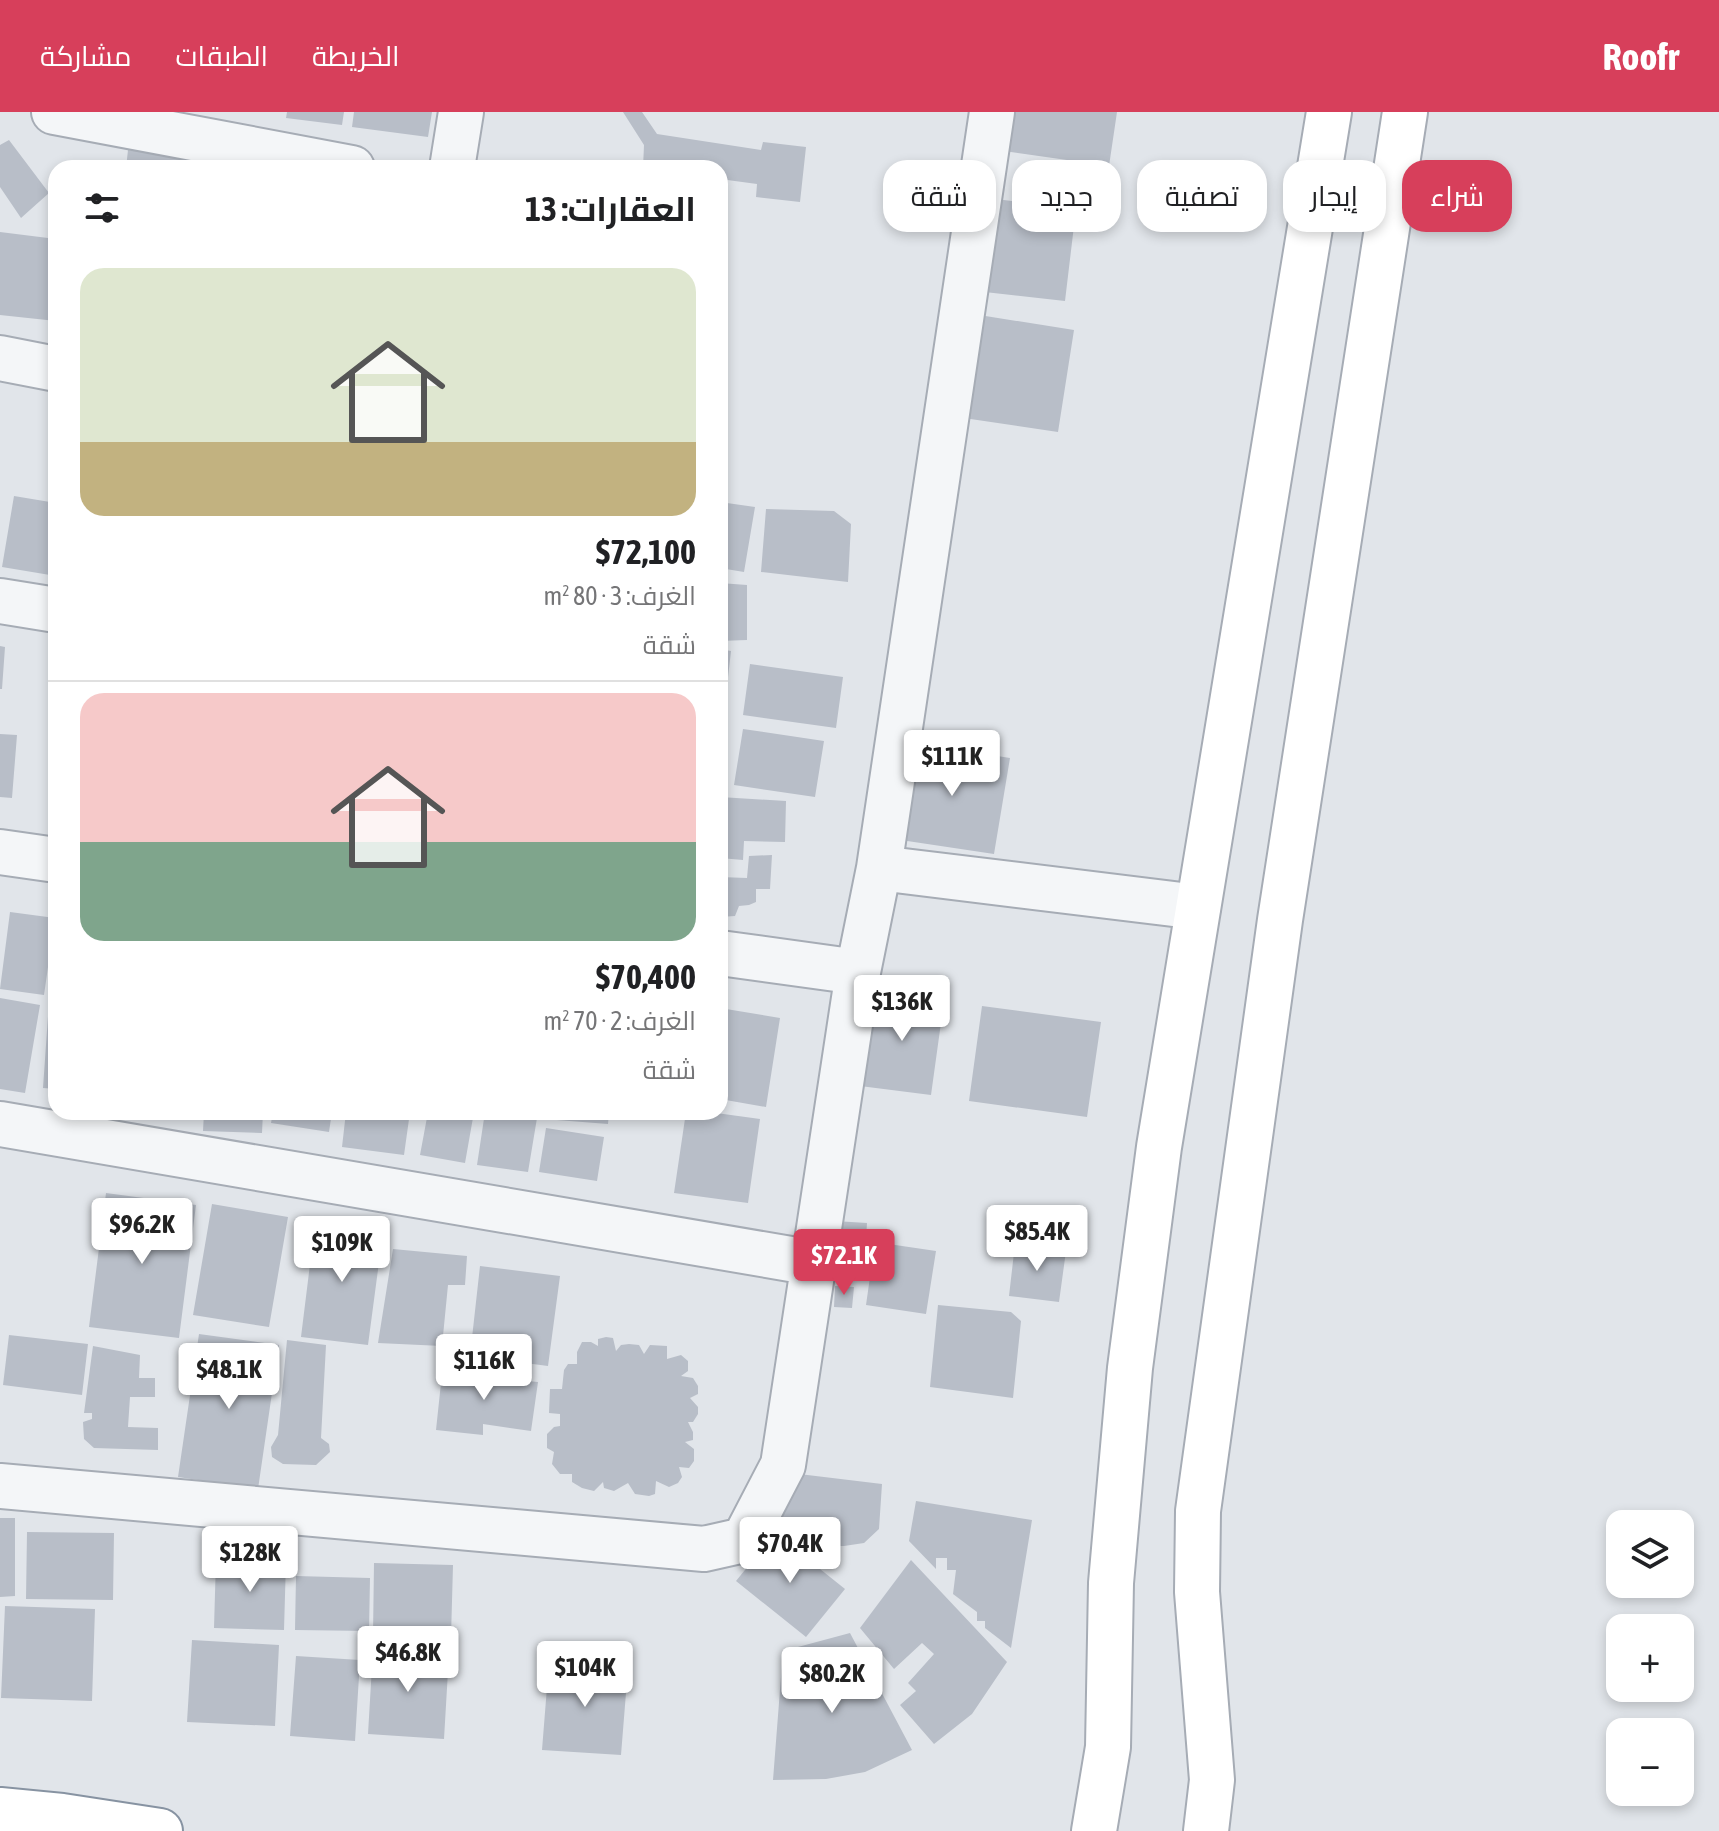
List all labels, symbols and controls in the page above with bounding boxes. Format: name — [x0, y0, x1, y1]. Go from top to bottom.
text: Roofr — [1603, 35, 1679, 78]
text: مشاركة — [40, 40, 131, 72]
text: الطبقات — [175, 40, 268, 72]
text: الخريطة — [312, 40, 399, 72]
chip: شقة — [883, 160, 996, 232]
chip: جديد — [1012, 160, 1121, 232]
chip: تصفية — [1137, 160, 1267, 232]
chip: إيجار — [1283, 160, 1386, 232]
chip: شراء — [1402, 160, 1512, 232]
icon: filters — [80, 186, 124, 230]
text: العقارات: 13 — [525, 189, 696, 228]
icon: home — [316, 320, 460, 464]
text: $72,100 — [596, 532, 696, 571]
text: الغرف: 3 · 80 m² — [544, 581, 696, 611]
text: شقة — [643, 630, 696, 660]
pin: $111K — [896, 730, 1008, 798]
text: $111K — [922, 741, 982, 771]
icon: home — [316, 745, 460, 889]
text: $70,400 — [596, 957, 696, 996]
pin: $136K — [846, 975, 958, 1043]
text: $136K — [872, 986, 932, 1016]
text: الغرف: 2 · 70 m² — [544, 1006, 696, 1036]
text: شقة — [643, 1055, 696, 1085]
pin: $96.2K — [77, 1198, 207, 1266]
pin: $85.4K — [972, 1205, 1102, 1273]
text: $96.2K — [110, 1209, 174, 1239]
pin: $109K — [286, 1216, 398, 1284]
text: $85.4K — [1005, 1216, 1069, 1246]
text: $109K — [312, 1227, 372, 1257]
pin: $72.1K — [779, 1229, 909, 1297]
text: $72.1K — [812, 1240, 876, 1270]
pin: $116K — [428, 1334, 540, 1402]
pin: $48.1K — [164, 1343, 294, 1411]
text: $116K — [454, 1345, 514, 1375]
text: $48.1K — [197, 1354, 261, 1384]
map controls — [1606, 1510, 1694, 1806]
button: layers — [1606, 1510, 1694, 1598]
pin: $70.4K — [725, 1517, 855, 1585]
pin: $128K — [194, 1526, 306, 1594]
text: $70.4K — [758, 1528, 822, 1558]
text: $128K — [220, 1537, 280, 1567]
button: + — [1606, 1614, 1694, 1702]
pin: $46.8K — [343, 1626, 473, 1694]
text: $46.8K — [376, 1637, 440, 1667]
pin: $104K — [529, 1641, 641, 1709]
pin: $80.2K — [767, 1647, 897, 1715]
text: $104K — [555, 1652, 615, 1682]
text: $80.2K — [800, 1658, 864, 1688]
button: − — [1606, 1718, 1694, 1806]

